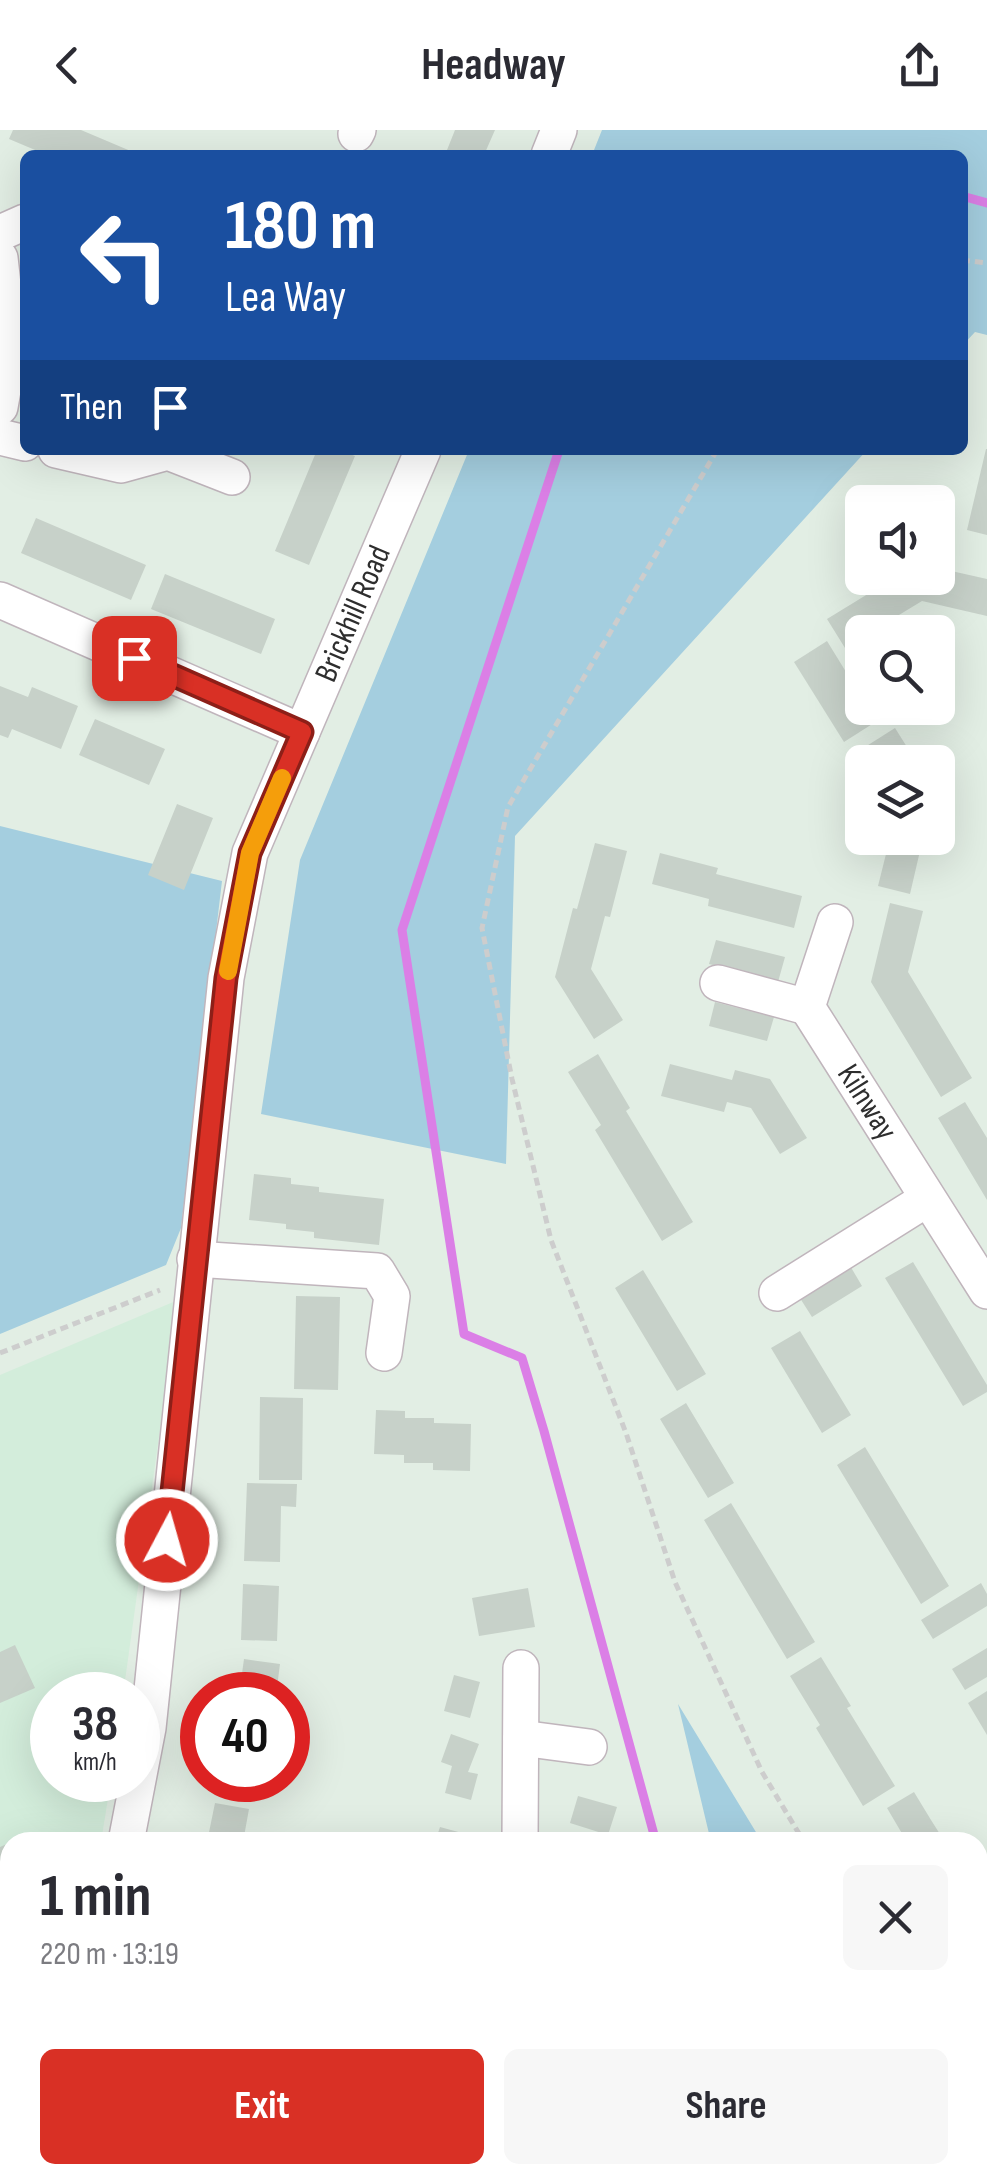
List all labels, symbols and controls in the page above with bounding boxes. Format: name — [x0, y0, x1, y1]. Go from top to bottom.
icon: back — [40, 38, 95, 93]
text: Headway — [421, 38, 566, 93]
icon: share — [892, 38, 947, 93]
text: 180 m — [225, 185, 376, 269]
icon: left — [60, 190, 190, 320]
text: Lea Way — [225, 270, 346, 325]
icon: arrive — [143, 380, 198, 435]
text: Then — [60, 385, 123, 430]
map controls — [845, 485, 955, 855]
button: sound — [845, 485, 955, 595]
street label: Brickhill Road — [306, 540, 399, 688]
button: search — [845, 615, 955, 725]
pin — [92, 616, 177, 701]
icon: arrive — [107, 631, 162, 686]
button: layers — [845, 745, 955, 855]
street label: Kilnway — [829, 1057, 906, 1147]
position arrow — [115, 1488, 219, 1592]
speed limit sign: 40 — [180, 1672, 310, 1802]
text: 38 — [72, 1695, 118, 1755]
text: km/h — [73, 1747, 117, 1778]
text: 1 min — [40, 1861, 152, 1933]
button: close — [843, 1865, 948, 1970]
text: 220 m · 13:19 — [40, 1935, 179, 1974]
button: Exit — [40, 2049, 484, 2164]
button: Share — [504, 2049, 948, 2164]

